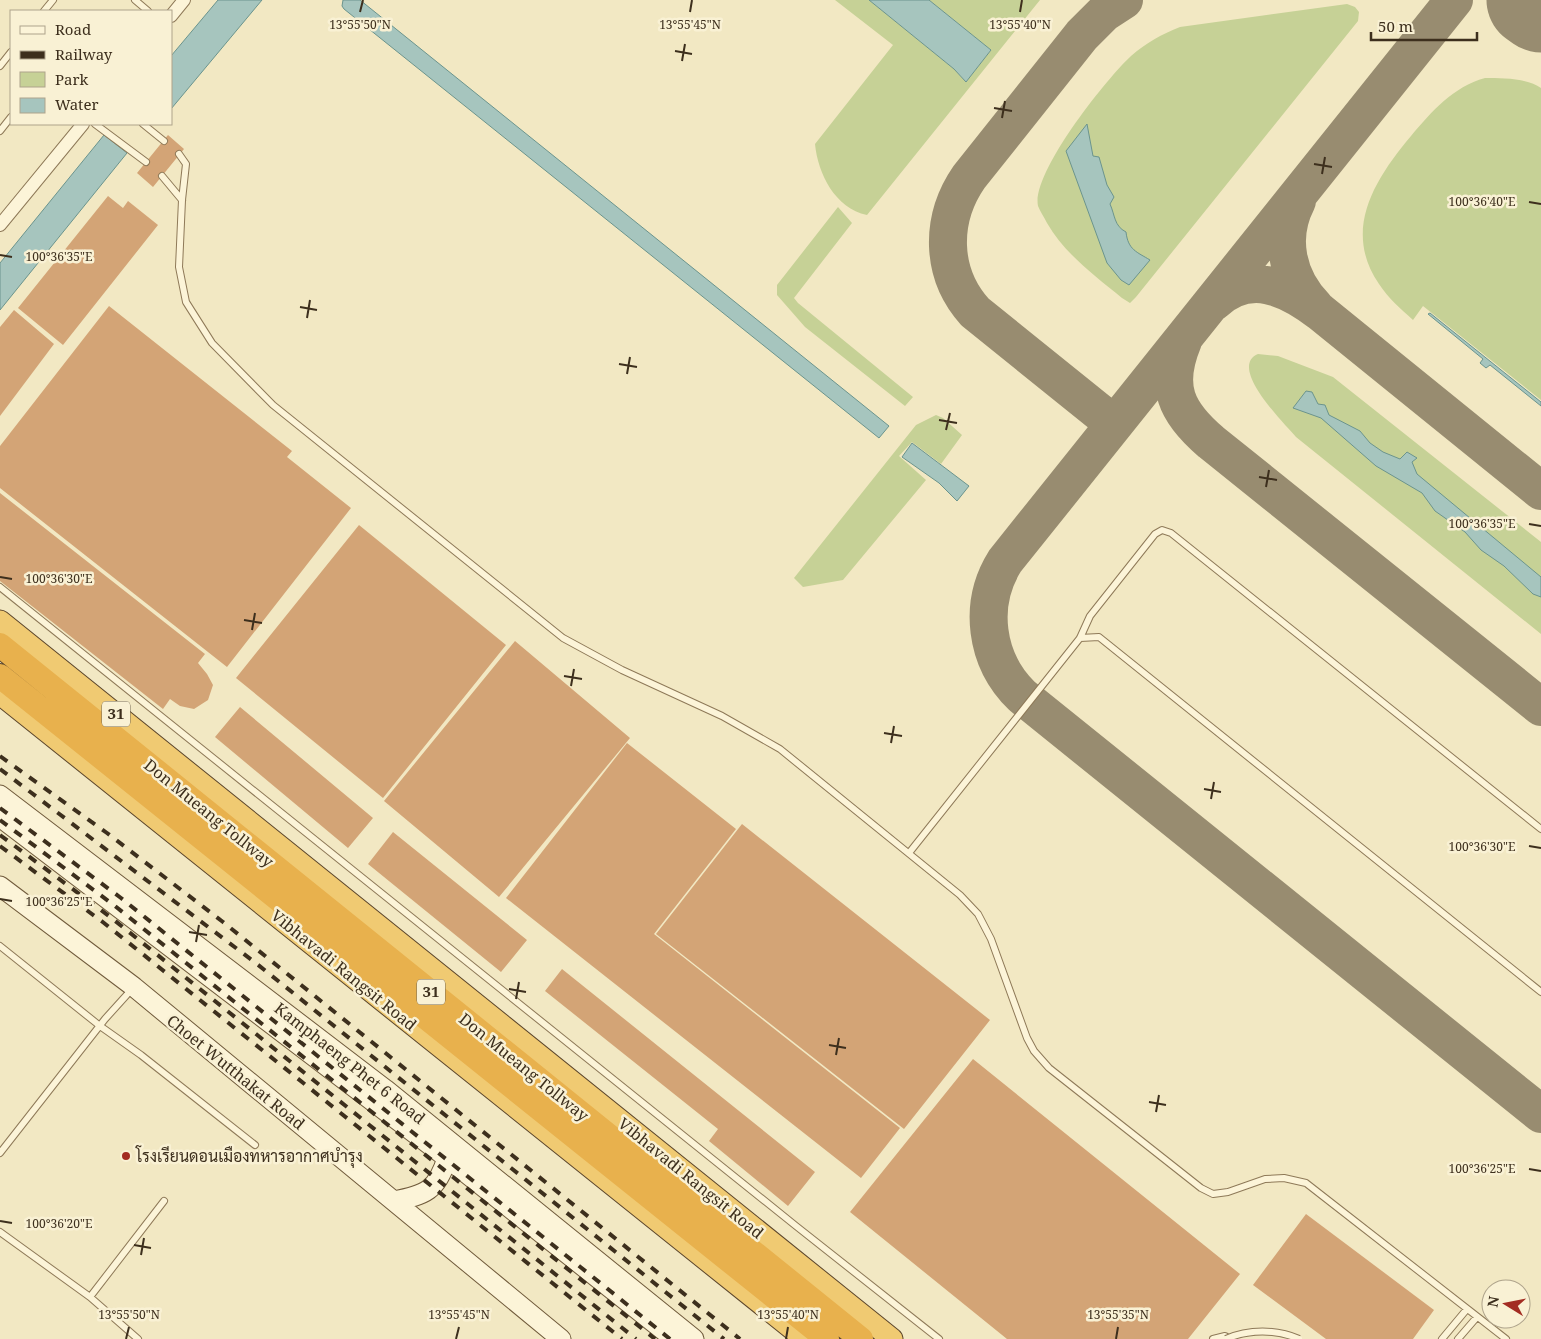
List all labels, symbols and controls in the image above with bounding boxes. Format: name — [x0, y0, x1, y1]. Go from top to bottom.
legend — [10, 10, 172, 125]
scale bar — [1371, 10, 1477, 42]
text: 13°55'50"N — [329, 16, 391, 33]
text: 13°55'45"N — [659, 16, 721, 33]
text: 13°55'40"N — [989, 16, 1051, 33]
text: 50 m — [1378, 16, 1413, 36]
text: Road — [55, 19, 91, 39]
text: Railway — [55, 44, 113, 64]
text: Park — [55, 69, 89, 89]
text: Water — [55, 94, 98, 114]
text: 100°36'40"E — [1449, 193, 1515, 210]
text: 100°36'35"E — [26, 248, 92, 265]
text: 100°36'35"E — [1449, 515, 1515, 532]
text: 100°36'30"E — [26, 570, 92, 587]
road number: 31 — [102, 702, 130, 726]
street label: Don Mueang Tollway — [140, 754, 279, 873]
text: 100°36'30"E — [1449, 838, 1515, 855]
text: 100°36'25"E — [26, 893, 92, 910]
street label: Vibhavadi Rangsit Road — [267, 904, 422, 1036]
road number: 31 — [417, 980, 445, 1004]
street label: Kamphaeng Phet 6 Road — [270, 997, 430, 1129]
street label: Don Mueang Tollway — [455, 1008, 594, 1127]
street label: Choet Wutthakat Road — [162, 1009, 310, 1135]
street label: Vibhavadi Rangsit Road — [614, 1112, 769, 1244]
place label: โรงเรียนดอนเมืองทหารอากาศบำรุง — [135, 1145, 363, 1168]
marker: โรงเรียนดอนเมืองทหารอากาศบำรุง — [120, 1150, 132, 1162]
text: 100°36'25"E — [1449, 1160, 1515, 1177]
text: 100°36'20"E — [26, 1215, 92, 1232]
north arrow — [1481, 1279, 1531, 1329]
text: N — [1482, 1295, 1503, 1309]
text: 13°55'50"N — [98, 1306, 160, 1323]
text: 13°55'45"N — [428, 1306, 490, 1323]
text: 13°55'40"N — [757, 1306, 819, 1323]
text: 13°55'35"N — [1087, 1306, 1149, 1323]

